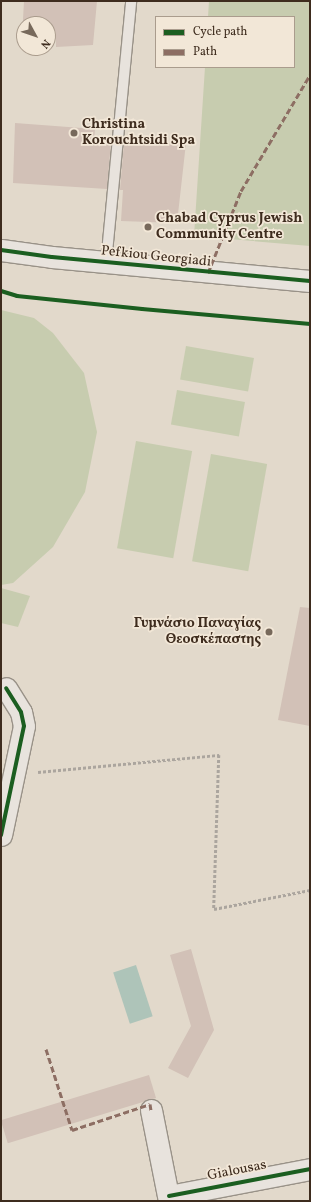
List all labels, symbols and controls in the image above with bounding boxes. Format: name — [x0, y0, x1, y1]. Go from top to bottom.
north arrow — [16, 16, 56, 56]
legend — [155, 16, 295, 68]
text: Cycle path — [193, 24, 248, 40]
text: N — [36, 36, 53, 51]
text: Path — [193, 44, 217, 60]
place label: Christina Korouchtsidi Spa — [82, 117, 195, 150]
marker: Christina Korouchtsidi Spa — [69, 128, 79, 138]
place label: Chabad Cyprus Jewish Community Centre — [156, 211, 302, 244]
marker: Chabad Cyprus Jewish Community Centre — [143, 222, 153, 232]
street label: Pefkiou Georgiadi — [100, 243, 212, 271]
place label: Γυμνάσιο Παναγίας Θεοσκέπαστης — [134, 616, 261, 648]
marker: Γυμνάσιο Παναγίας Θεοσκέπαστης — [264, 627, 274, 637]
street label: Gialousas — [206, 1157, 268, 1185]

